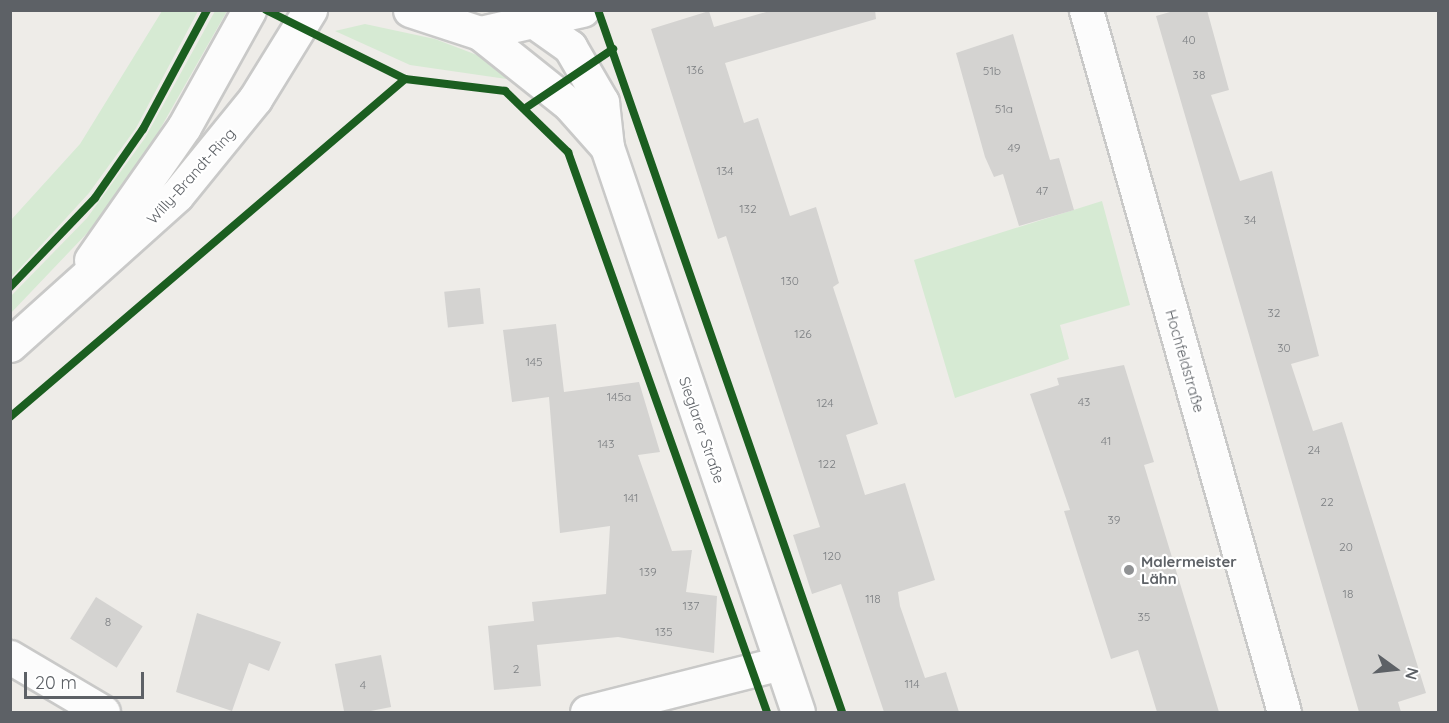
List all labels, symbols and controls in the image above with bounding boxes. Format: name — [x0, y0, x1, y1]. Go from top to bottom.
house number: 40 — [1182, 33, 1196, 47]
house number: 136 — [686, 63, 704, 77]
house number: 51b — [983, 64, 1001, 78]
house number: 38 — [1193, 68, 1205, 82]
house number: 51a — [995, 102, 1013, 116]
street label: Willy-Brandt-Ring — [143, 124, 239, 228]
house number: 49 — [1008, 141, 1020, 155]
house number: 134 — [716, 164, 734, 178]
house number: 47 — [1036, 184, 1048, 198]
house number: 132 — [739, 202, 757, 216]
house number: 34 — [1244, 213, 1256, 227]
house number: 130 — [781, 274, 799, 288]
house number: 32 — [1268, 306, 1280, 320]
street label: Hochfeldstraße — [1162, 307, 1208, 415]
house number: 126 — [794, 327, 812, 341]
house number: 30 — [1277, 341, 1291, 355]
house number: 145 — [525, 355, 543, 369]
street label: Sieglarer Straße — [675, 374, 729, 486]
house number: 145a — [607, 390, 631, 404]
house number: 43 — [1078, 395, 1090, 409]
house number: 124 — [816, 396, 834, 410]
house number: 41 — [1101, 434, 1111, 448]
house number: 143 — [598, 437, 614, 451]
house number: 24 — [1308, 443, 1320, 457]
house number: 122 — [818, 457, 836, 471]
house number: 141 — [624, 491, 638, 505]
house number: 22 — [1320, 495, 1334, 509]
house number: 39 — [1108, 513, 1120, 527]
house number: 20 — [1339, 540, 1353, 554]
house number: 120 — [823, 549, 841, 563]
place label: Malermeister Lähn — [1141, 552, 1237, 587]
marker: Malermeister Lähn — [1122, 563, 1136, 577]
house number: 139 — [639, 565, 657, 579]
house number: 18 — [1343, 587, 1353, 601]
house number: 118 — [865, 592, 881, 606]
house number: 137 — [683, 599, 699, 613]
house number: 35 — [1138, 610, 1150, 624]
house number: 8 — [105, 615, 111, 629]
house number: 135 — [655, 625, 673, 639]
north arrow — [1365, 639, 1425, 699]
scale bar — [27, 660, 147, 698]
house number: 2 — [513, 662, 519, 676]
text: N — [1401, 665, 1424, 682]
text: 20 m — [35, 671, 77, 694]
house number: 114 — [904, 677, 920, 691]
house number: 4 — [360, 678, 366, 692]

